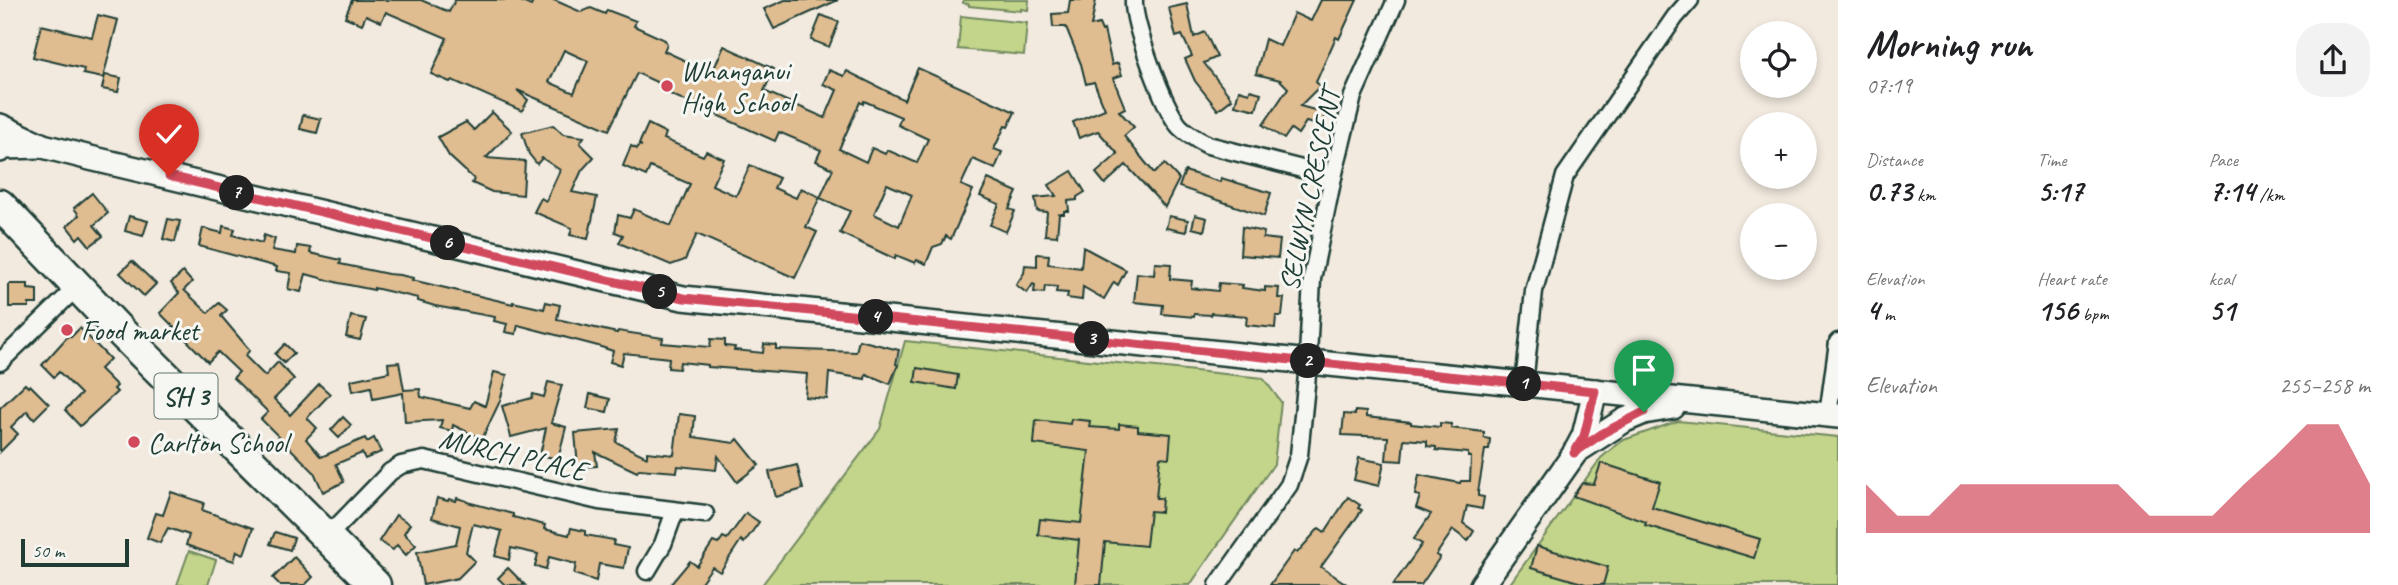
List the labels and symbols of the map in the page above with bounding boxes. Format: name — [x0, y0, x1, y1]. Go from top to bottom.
place label: Whanganui High School — [681, 53, 799, 120]
marker: Whanganui High School — [659, 78, 675, 94]
street label: SELWYN CRESCENT — [1271, 79, 1349, 294]
pin — [139, 104, 199, 176]
pin: 7 — [219, 176, 254, 210]
pin: 6 — [430, 226, 466, 260]
pin: 5 — [642, 274, 678, 310]
pin: 4 — [858, 300, 894, 334]
place label: Food market — [81, 313, 201, 348]
marker: Food market — [59, 322, 75, 338]
pin: 3 — [1074, 322, 1110, 356]
pin — [1614, 340, 1674, 412]
pin: 2 — [1290, 344, 1326, 378]
pin: 1 — [1506, 366, 1542, 402]
road number: SH 3 — [154, 374, 218, 418]
street label: MURCH PLACE — [436, 421, 593, 489]
place label: Carlton School — [148, 425, 293, 460]
marker: Carlton School — [126, 434, 142, 450]
scale bar — [21, 536, 130, 568]

